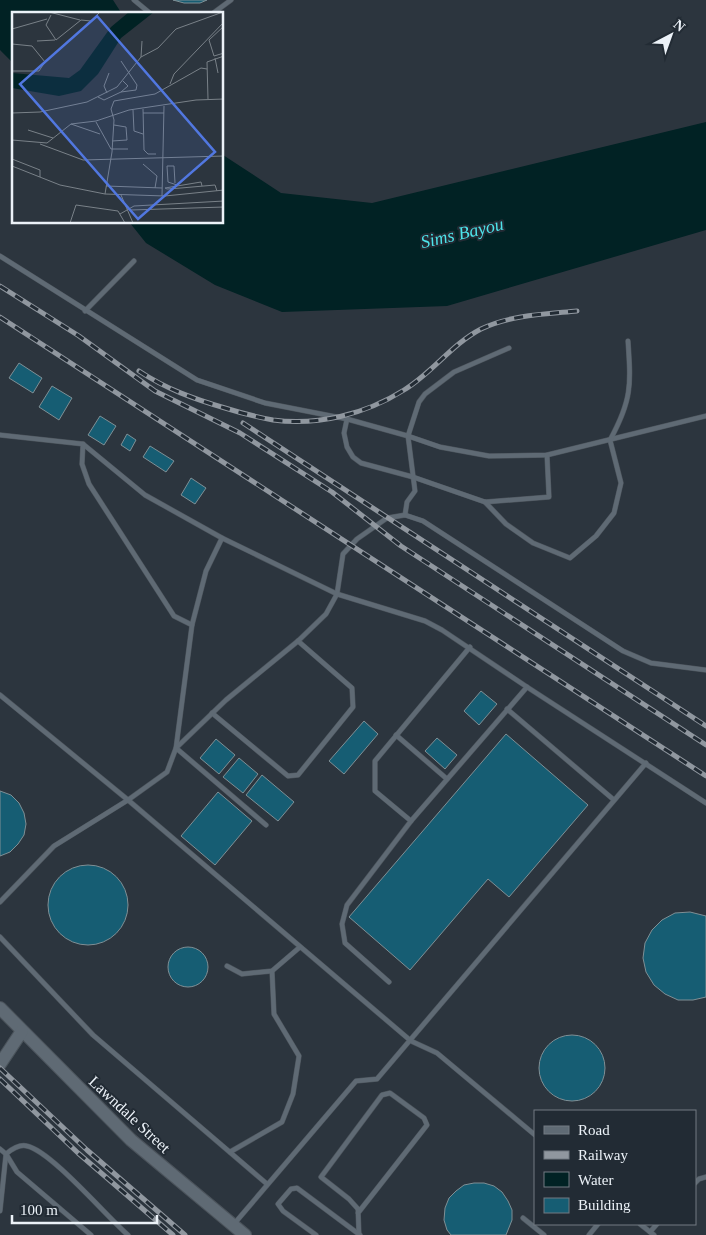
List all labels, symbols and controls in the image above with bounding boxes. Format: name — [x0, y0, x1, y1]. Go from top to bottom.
north arrow — [646, 10, 696, 60]
inset map — [12, 12, 224, 224]
text: N — [670, 17, 688, 35]
water label: Sims Bayou — [419, 214, 505, 252]
street label: Lawndale Street — [86, 1073, 174, 1157]
legend — [534, 1110, 696, 1225]
text: Road — [578, 1122, 610, 1138]
text: Railway — [578, 1147, 628, 1163]
text: Water — [578, 1172, 613, 1188]
scale bar — [12, 1192, 158, 1224]
text: Building — [578, 1197, 631, 1213]
text: 100 m — [20, 1202, 58, 1218]

